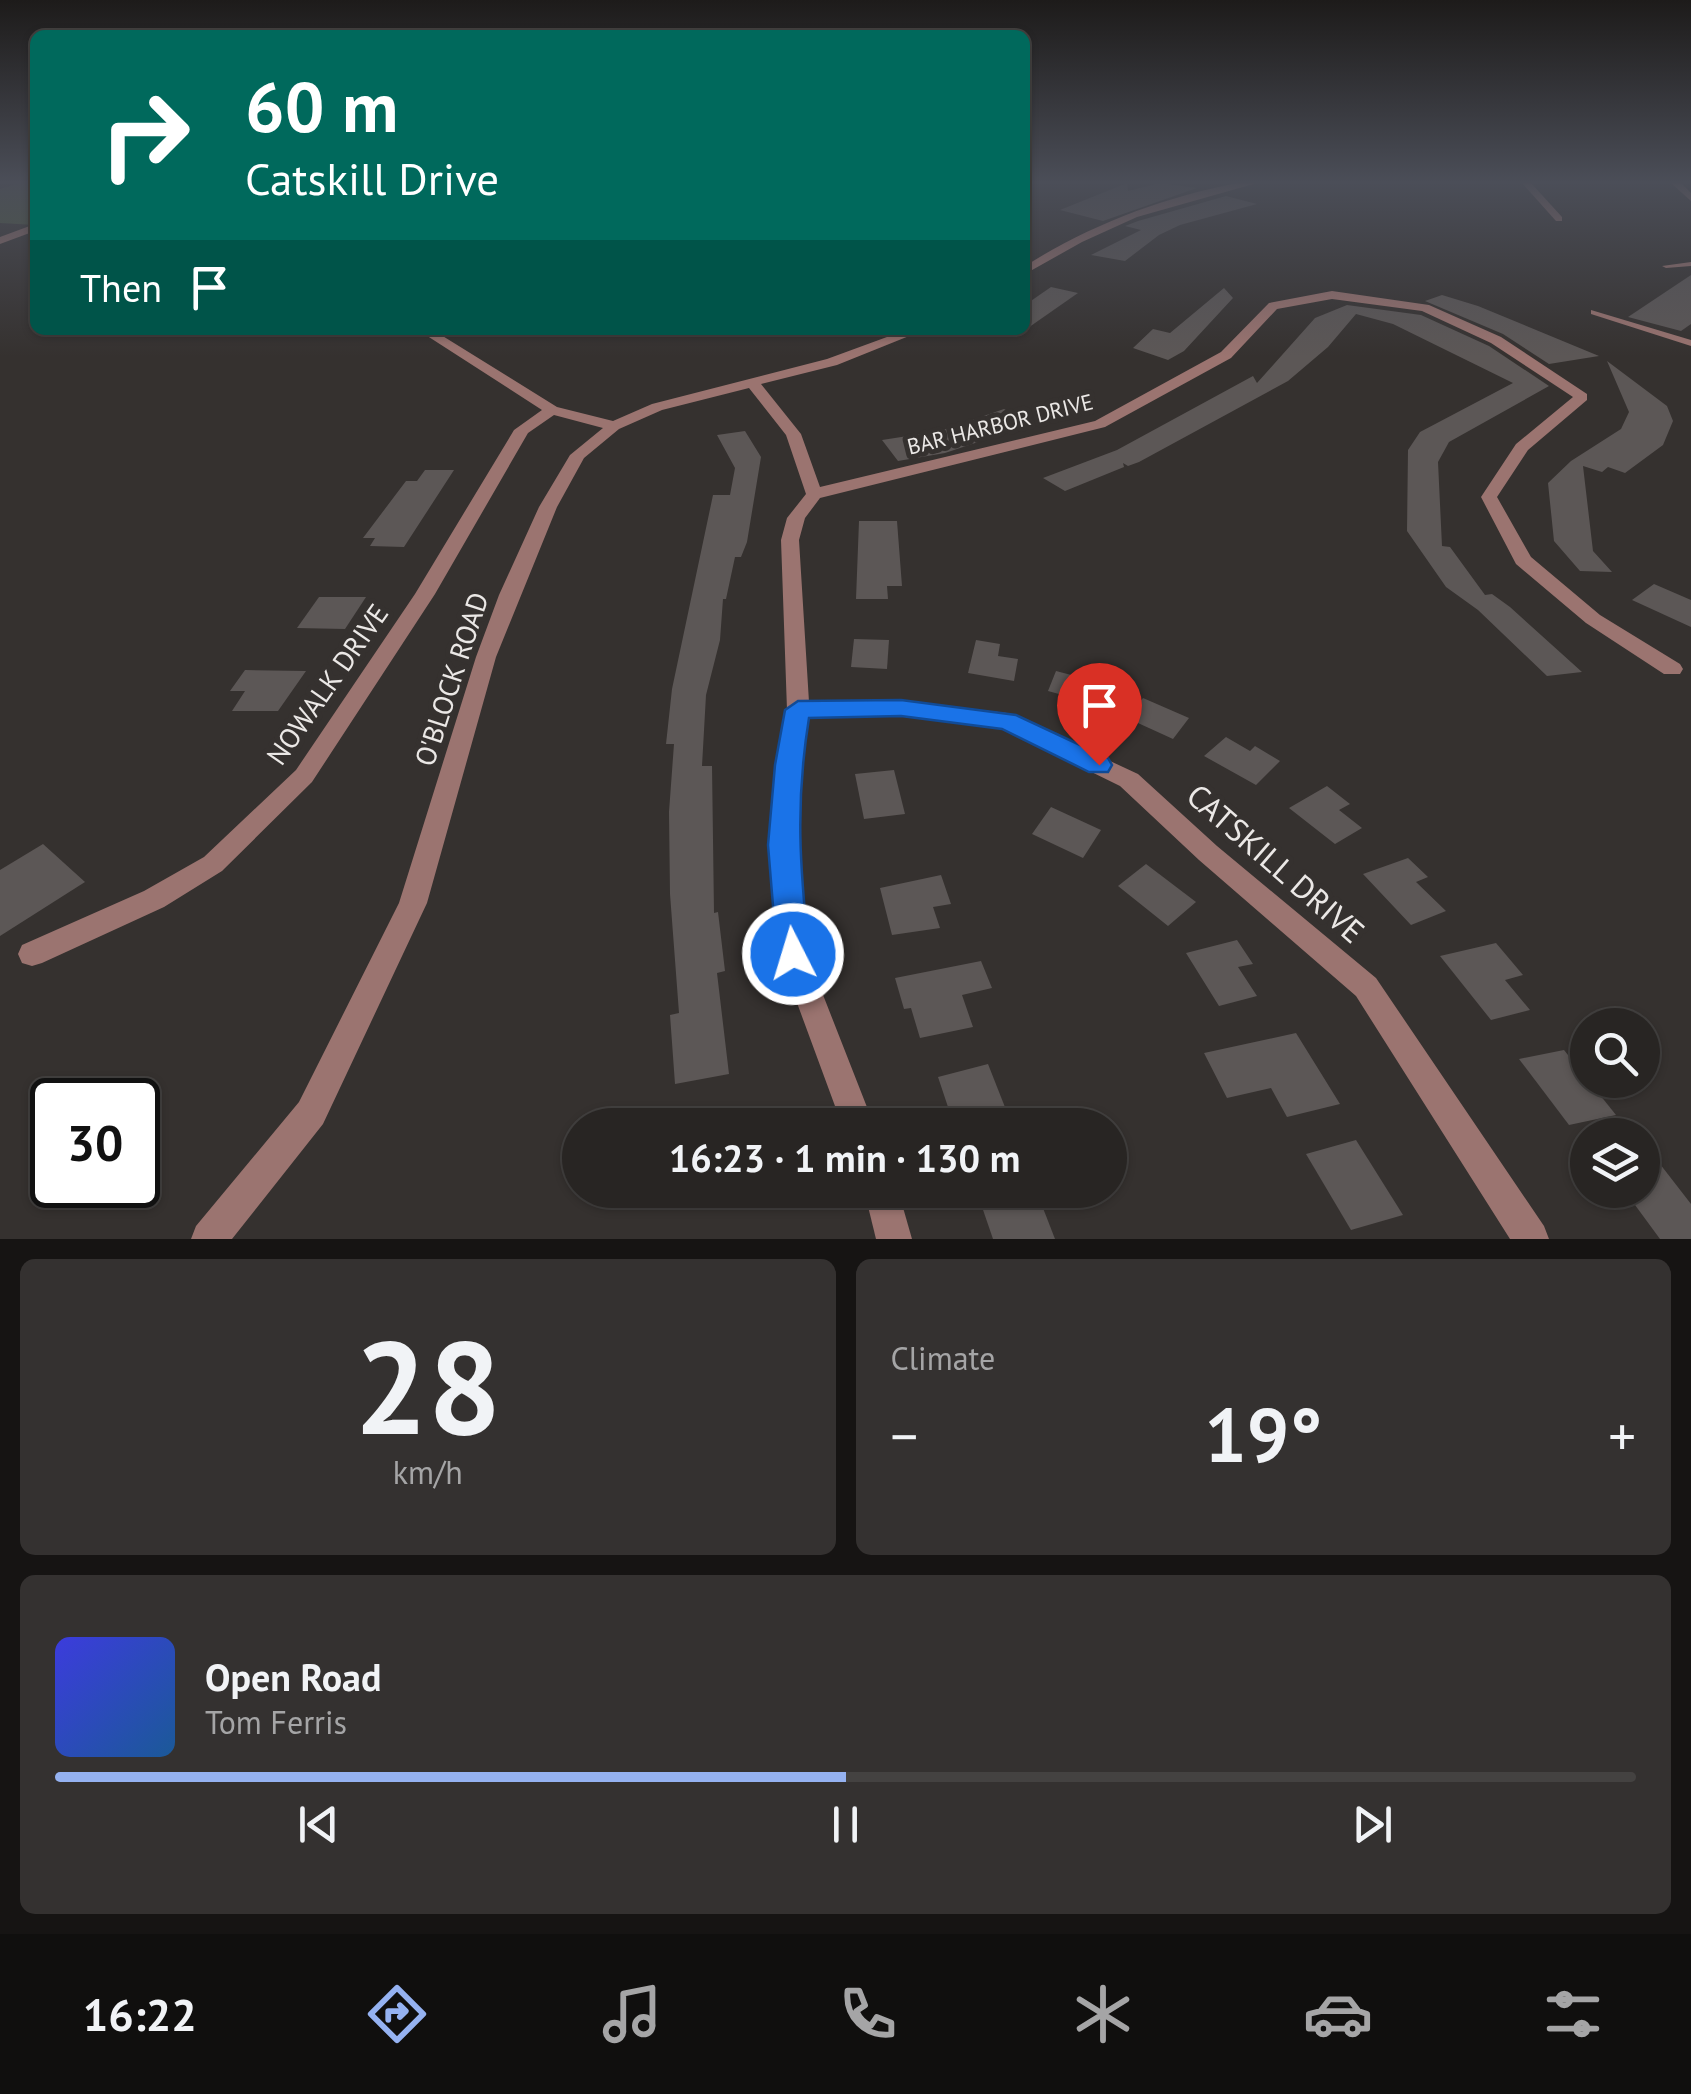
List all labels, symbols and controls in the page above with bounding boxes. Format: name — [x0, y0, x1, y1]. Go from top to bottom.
text: 60 m — [245, 61, 398, 151]
icon: right — [80, 70, 210, 200]
text: Catskill Drive — [245, 149, 499, 207]
icon: arrive — [182, 260, 237, 315]
text: Then — [80, 263, 162, 312]
street label: BAR HARBOR DRIVE — [904, 387, 1096, 461]
street label: O'BLOCK ROAD — [406, 587, 496, 771]
street label: NOWALK DRIVE — [258, 596, 396, 772]
pin — [1057, 663, 1142, 766]
icon: arrive — [1072, 678, 1127, 733]
street label: CATSKILL DRIVE — [1178, 774, 1374, 952]
position arrow — [741, 902, 845, 1006]
map controls — [1570, 1008, 1660, 1208]
button: search — [1570, 1008, 1660, 1098]
speed limit sign: 30 — [30, 1078, 160, 1208]
button: layers — [1570, 1118, 1660, 1208]
text: 16:23 · 1 min · 130 m — [669, 1133, 1020, 1182]
text: 28 — [354, 1302, 501, 1470]
text: Climate — [891, 1337, 995, 1379]
text: 19° — [1204, 1386, 1322, 1483]
text: − — [891, 1400, 918, 1471]
text: + — [1608, 1400, 1636, 1471]
text: km/h — [393, 1451, 463, 1493]
text: Open Road — [205, 1652, 381, 1701]
text: Tom Ferris — [205, 1701, 347, 1743]
icon: previous — [291, 1797, 346, 1852]
icon: pause — [818, 1797, 873, 1852]
icon: next — [1345, 1797, 1400, 1852]
icon: directions — [362, 1979, 432, 2049]
icon: music — [597, 1979, 667, 2049]
icon: phone — [833, 1979, 903, 2049]
icon: climate — [1068, 1979, 1138, 2049]
icon: car — [1303, 1979, 1373, 2049]
icon: filters — [1538, 1979, 1608, 2049]
text: 16:22 — [83, 1985, 197, 2043]

